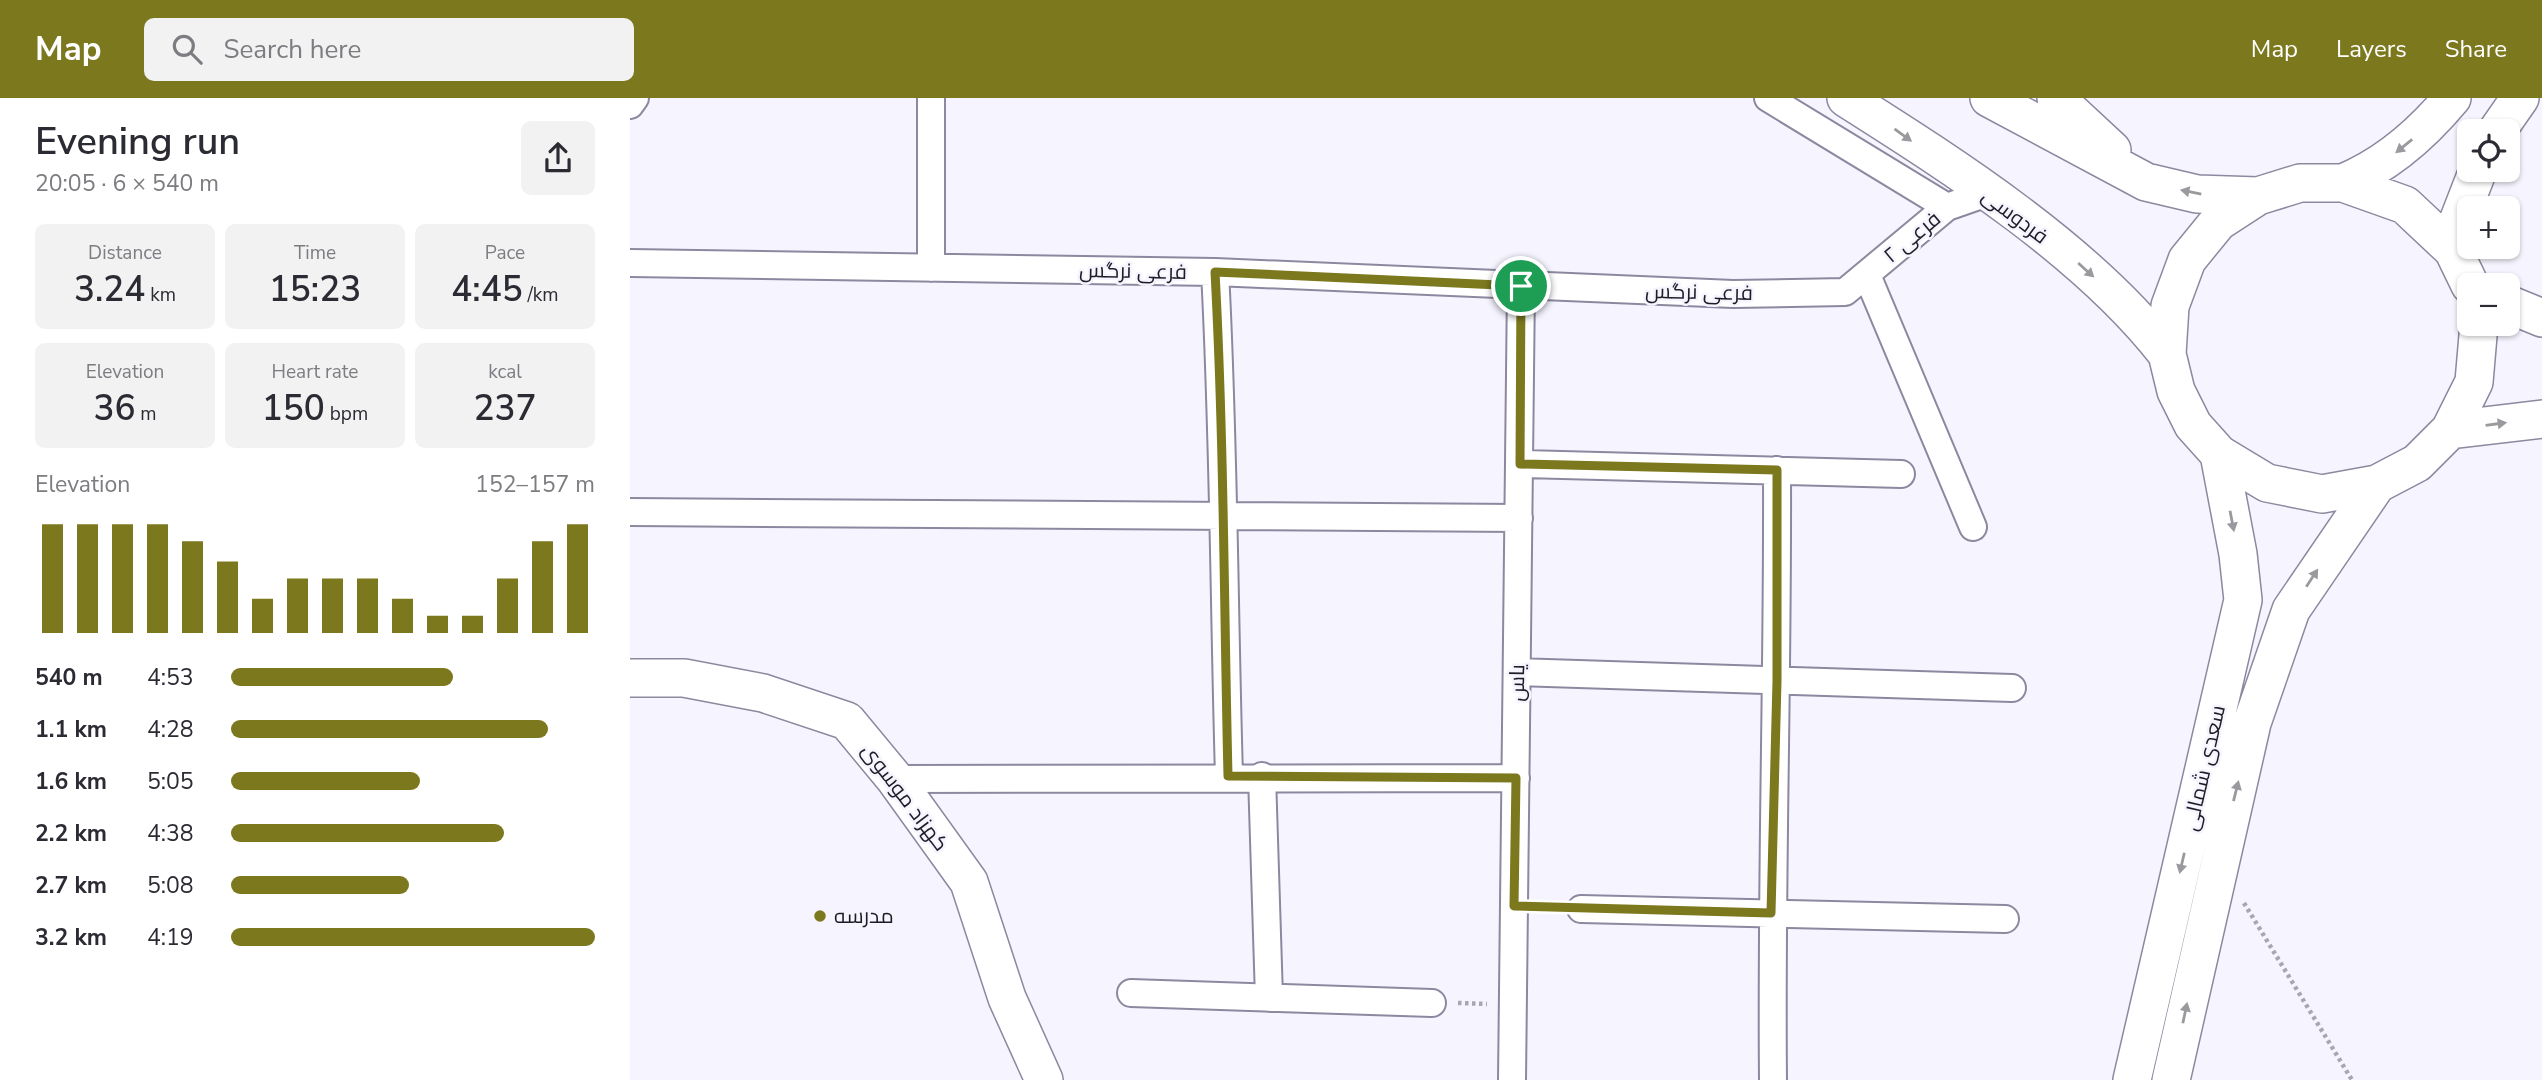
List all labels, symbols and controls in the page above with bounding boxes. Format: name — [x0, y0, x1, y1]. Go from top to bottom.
search box — [144, 18, 634, 81]
text: Map — [35, 27, 102, 72]
icon: search — [168, 30, 206, 68]
text: Search here — [224, 32, 361, 67]
text: Map — [2251, 33, 2298, 65]
text: Layers — [2336, 33, 2407, 65]
text: Share — [2445, 33, 2507, 65]
text: Evening run — [35, 116, 240, 167]
map controls — [2457, 119, 2520, 336]
button: locate — [2457, 119, 2520, 182]
button: share — [521, 121, 595, 195]
one-way arrow — [1894, 128, 1912, 142]
one-way arrow — [2395, 138, 2413, 153]
text: 20:05 · 6 × 540 m — [35, 168, 219, 199]
street label: فردوسی — [1976, 182, 2054, 250]
one-way arrow — [2180, 186, 2202, 197]
button: + — [2457, 196, 2520, 259]
street label: فرعی ۲ — [1878, 205, 1946, 269]
text: Distance — [88, 240, 162, 266]
text: Time — [294, 240, 336, 266]
text: Pace — [485, 240, 525, 266]
street label: فرعی نرگس — [1079, 256, 1187, 286]
pin — [1491, 256, 1551, 316]
one-way arrow — [2077, 262, 2095, 278]
text: 3.24 — [74, 266, 145, 313]
text: 15:23 — [269, 266, 361, 313]
text: 4:45 — [451, 266, 523, 313]
icon: arrive — [1502, 267, 1540, 305]
button: − — [2457, 273, 2520, 336]
street label: فرعی نرگس — [1645, 277, 1753, 307]
text: km — [145, 282, 176, 308]
text: /km — [523, 282, 559, 308]
text: Elevation — [86, 359, 164, 385]
text: Heart rate — [272, 359, 358, 385]
text: kcal — [488, 359, 522, 385]
text: 36 — [93, 385, 135, 432]
text: 150 — [262, 385, 325, 432]
text: 237 — [473, 385, 537, 432]
text: m — [135, 401, 157, 427]
text: bpm — [325, 401, 368, 427]
one-way arrow — [2485, 418, 2507, 429]
text: Elevation — [35, 469, 130, 500]
text: 152–157 m — [475, 469, 595, 500]
one-way arrow — [2226, 510, 2237, 532]
one-way arrow — [2305, 569, 2318, 588]
text: 540 m — [35, 662, 103, 693]
text: 4:53 — [147, 662, 194, 693]
street label: یاس — [1503, 664, 1531, 702]
street label: سعدی شمالی — [2176, 702, 2232, 834]
text: 1.1 km — [35, 714, 107, 745]
text: 4:28 — [147, 714, 194, 745]
street label: کهزاد موسوی — [855, 737, 955, 857]
text: 1.6 km — [35, 766, 107, 797]
text: 5:05 — [147, 766, 194, 797]
one-way arrow — [2231, 780, 2242, 802]
text: 2.2 km — [35, 818, 107, 849]
text: 4:38 — [147, 818, 194, 849]
one-way arrow — [2176, 852, 2187, 874]
text: 2.7 km — [35, 870, 107, 901]
text: 5:08 — [147, 870, 194, 901]
place label: مدرسه — [834, 902, 894, 930]
marker: مدرسه — [812, 908, 828, 924]
text: 3.2 km — [35, 922, 107, 953]
text: 4:19 — [147, 922, 194, 953]
one-way arrow — [2180, 1002, 2191, 1024]

